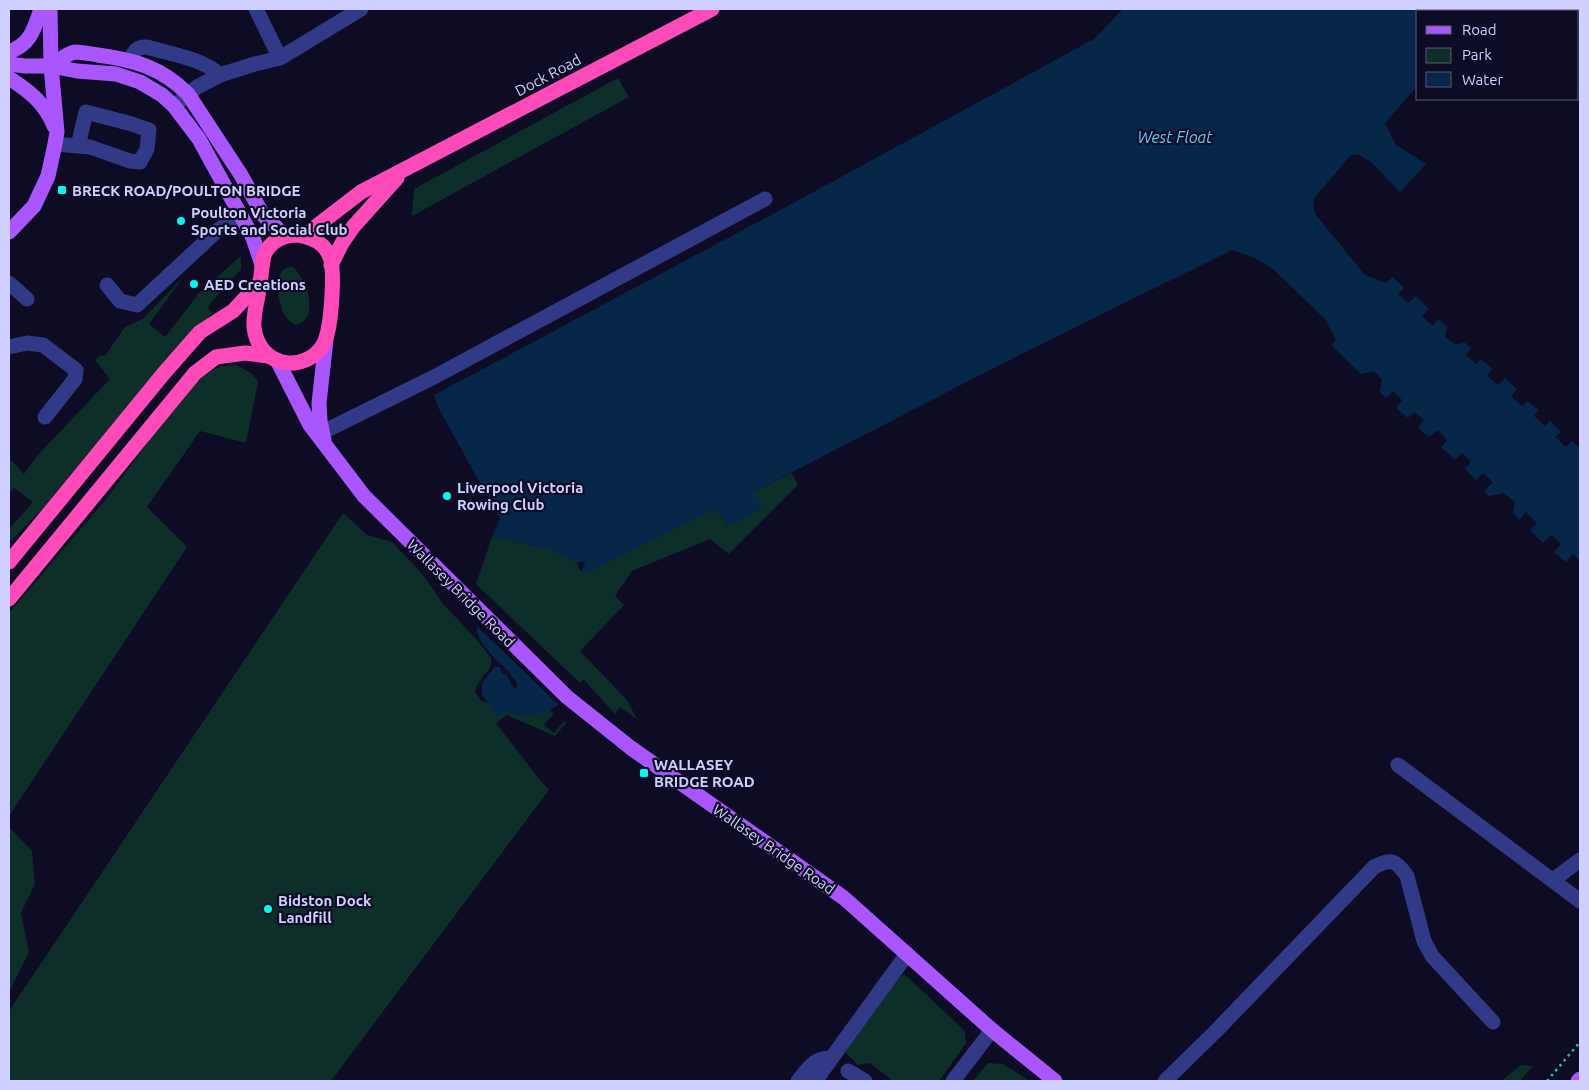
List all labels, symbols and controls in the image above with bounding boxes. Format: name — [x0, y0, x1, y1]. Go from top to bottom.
legend — [1416, 10, 1579, 100]
text: Road — [1462, 21, 1497, 38]
text: Park — [1462, 46, 1492, 63]
street label: Dock Road — [512, 51, 584, 99]
text: Water — [1462, 71, 1503, 88]
water label: West Float — [1137, 128, 1213, 146]
place label: BRECK ROAD/POULTON BRIDGE — [72, 182, 301, 199]
marker: BRECK ROAD/POULTON BRIDGE — [56, 184, 68, 196]
place label: Poulton Victoria Sports and Social Club — [191, 204, 347, 238]
marker: Poulton Victoria Sports and Social Club — [175, 215, 187, 227]
place label: AED Creations — [204, 276, 306, 293]
marker: AED Creations — [188, 278, 200, 290]
place label: Liverpool Victoria Rowing Club — [457, 479, 583, 513]
marker: Liverpool Victoria Rowing Club — [441, 490, 453, 502]
street label: Wallasey Bridge Road — [404, 536, 518, 650]
place label: WALLASEY BRIDGE ROAD — [654, 756, 755, 790]
marker: WALLASEY BRIDGE ROAD — [638, 767, 650, 779]
street label: Wallasey Bridge Road — [710, 800, 838, 898]
place label: Bidston Dock Landfill — [278, 892, 372, 926]
marker: Bidston Dock Landfill — [262, 903, 274, 915]

